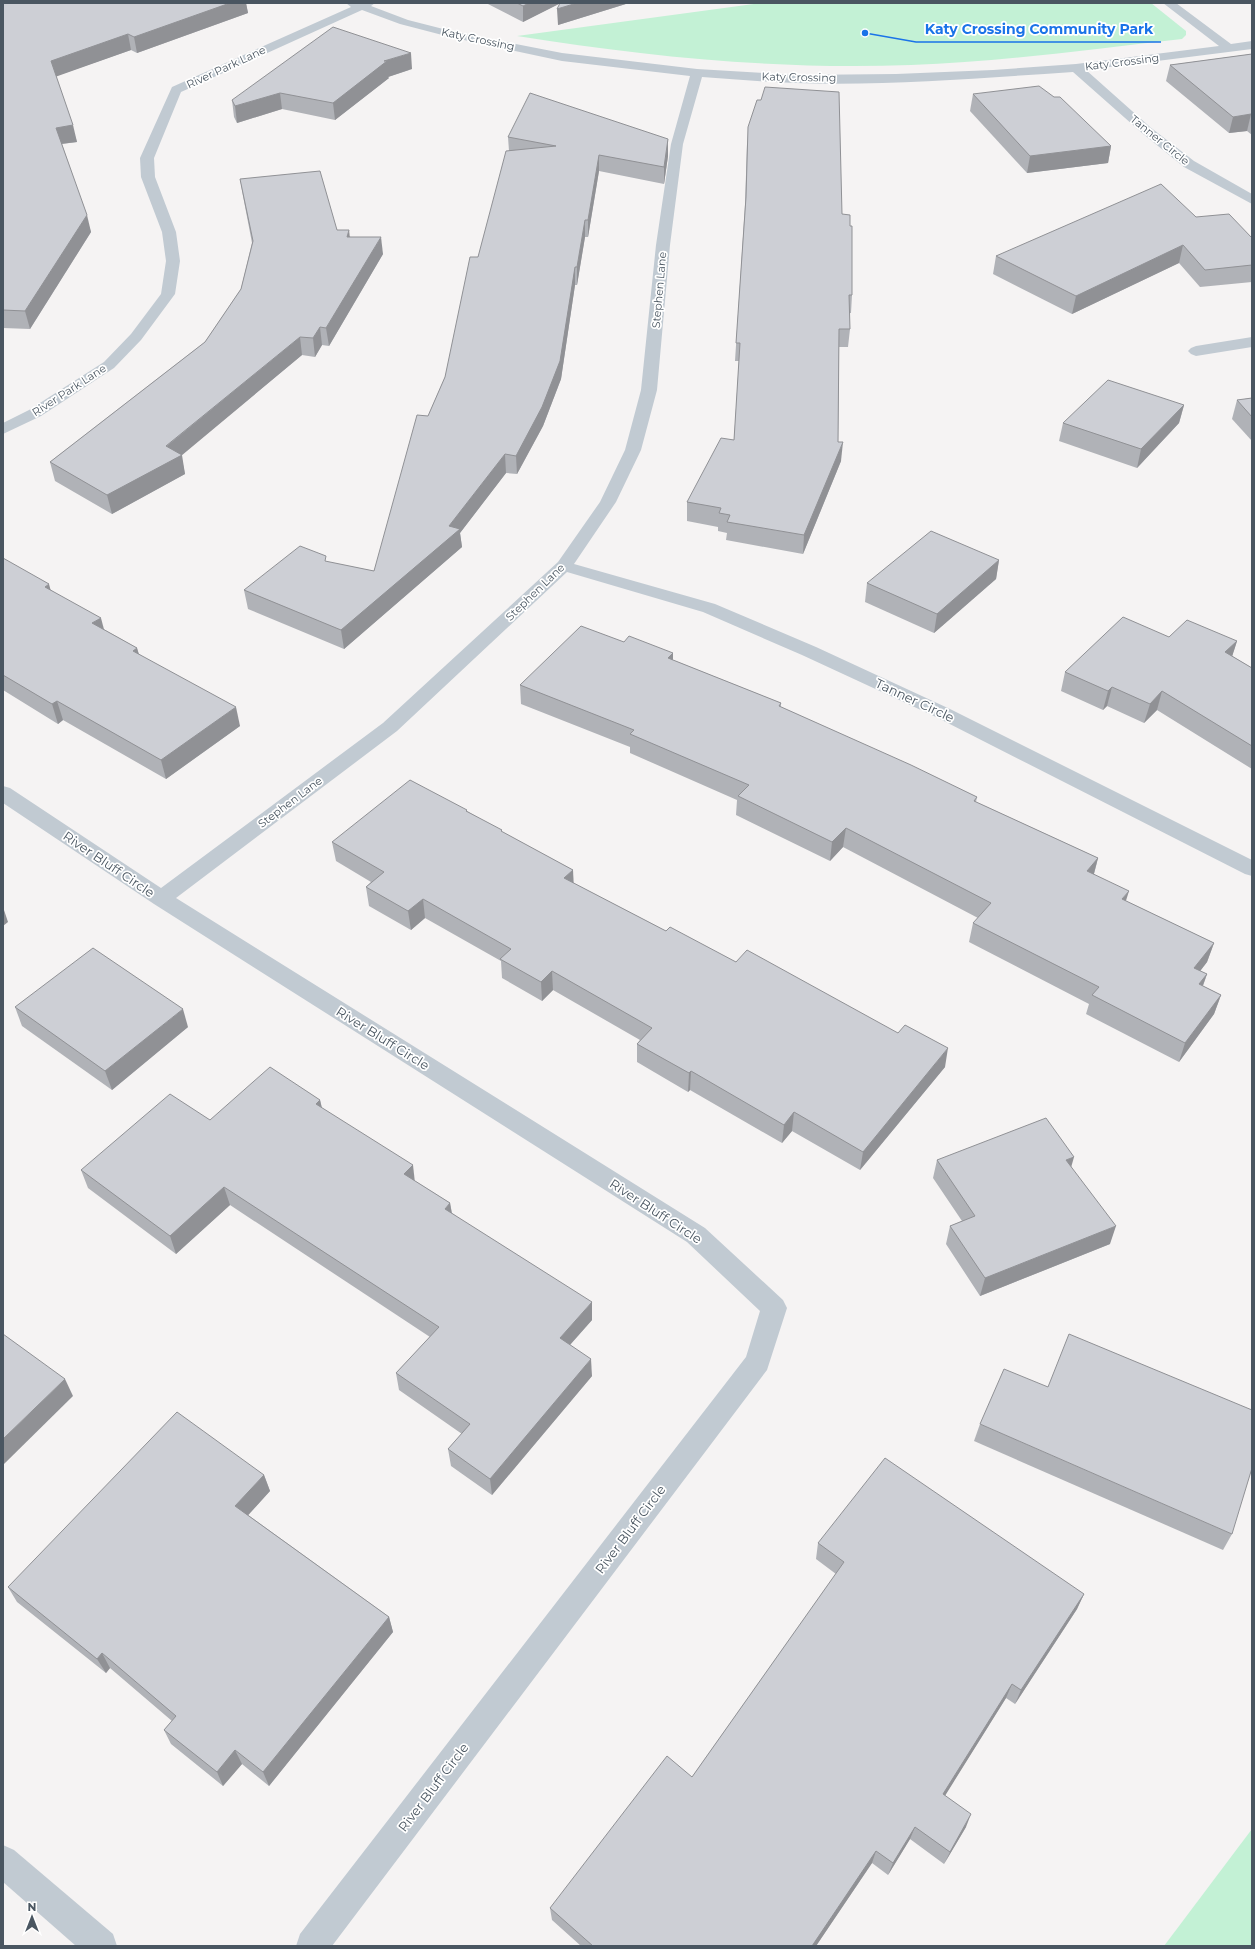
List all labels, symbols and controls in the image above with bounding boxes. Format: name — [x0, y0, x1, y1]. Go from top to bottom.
callout: Katy Crossing Community Park — [916, 16, 1161, 42]
text: Katy Crossing Community Park — [925, 20, 1154, 38]
street label: Katy Crossing — [440, 24, 516, 54]
street label: River Park Lane — [184, 42, 268, 91]
street label: Katy Crossing — [1084, 50, 1160, 74]
street label: Katy Crossing — [762, 69, 836, 85]
street label: Tanner Circle — [1128, 112, 1193, 168]
street label: Stephen Lane — [649, 251, 669, 329]
street label: River Park Lane — [29, 361, 109, 419]
street label: Stephen Lane — [503, 560, 568, 624]
street label: Tanner Circle — [873, 675, 957, 725]
street label: Stephen Lane — [255, 773, 325, 831]
street label: River Bluff Circle — [60, 827, 158, 901]
street label: River Bluff Circle — [333, 1003, 433, 1073]
street label: River Bluff Circle — [607, 1175, 705, 1247]
street label: River Bluff Circle — [591, 1481, 669, 1576]
street label: River Bluff Circle — [394, 1739, 472, 1834]
north arrow — [12, 1897, 52, 1937]
text: N — [28, 1900, 36, 1914]

